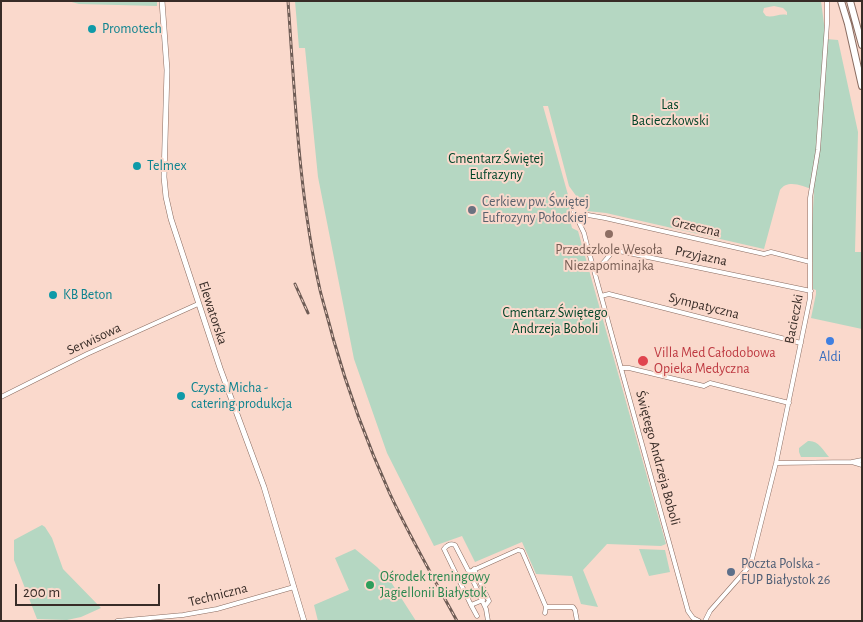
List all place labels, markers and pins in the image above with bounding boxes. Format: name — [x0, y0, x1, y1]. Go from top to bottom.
place label: Promotech — [102, 21, 162, 37]
marker: Promotech — [86, 23, 98, 35]
place label: Telmex — [147, 158, 187, 174]
marker: Telmex — [131, 160, 143, 172]
place label: Cerkiew pw. Świętej Eufrozyny Połockiej — [482, 194, 589, 226]
marker: Cerkiew pw. Świętej Eufrozyny Połockiej — [466, 204, 478, 216]
marker: Przedszkole Wesoła Niezapominajka — [603, 228, 615, 240]
place label: Przedszkole Wesoła Niezapominajka — [555, 242, 663, 274]
place label: KB Beton — [63, 287, 113, 303]
marker: KB Beton — [47, 289, 59, 301]
marker: Aldi — [824, 335, 836, 347]
place label: Villa Med Całodobowa Opieka Medyczna — [654, 345, 776, 378]
place label: Aldi — [819, 349, 841, 365]
marker: Villa Med Całodobowa Opieka Medyczna — [636, 354, 650, 368]
place label: Czysta Micha - catering produkcja — [191, 380, 292, 412]
marker: Czysta Micha - catering produkcja — [175, 390, 187, 402]
place label: Poczta Polska - FUP Białystok 26 — [741, 556, 830, 588]
marker: Poczta Polska - FUP Białystok 26 — [725, 566, 737, 578]
place label: Ośrodek treningowy Jagiellonii Białystok — [380, 569, 490, 602]
marker: Ośrodek treningowy Jagiellonii Białystok — [364, 579, 376, 591]

